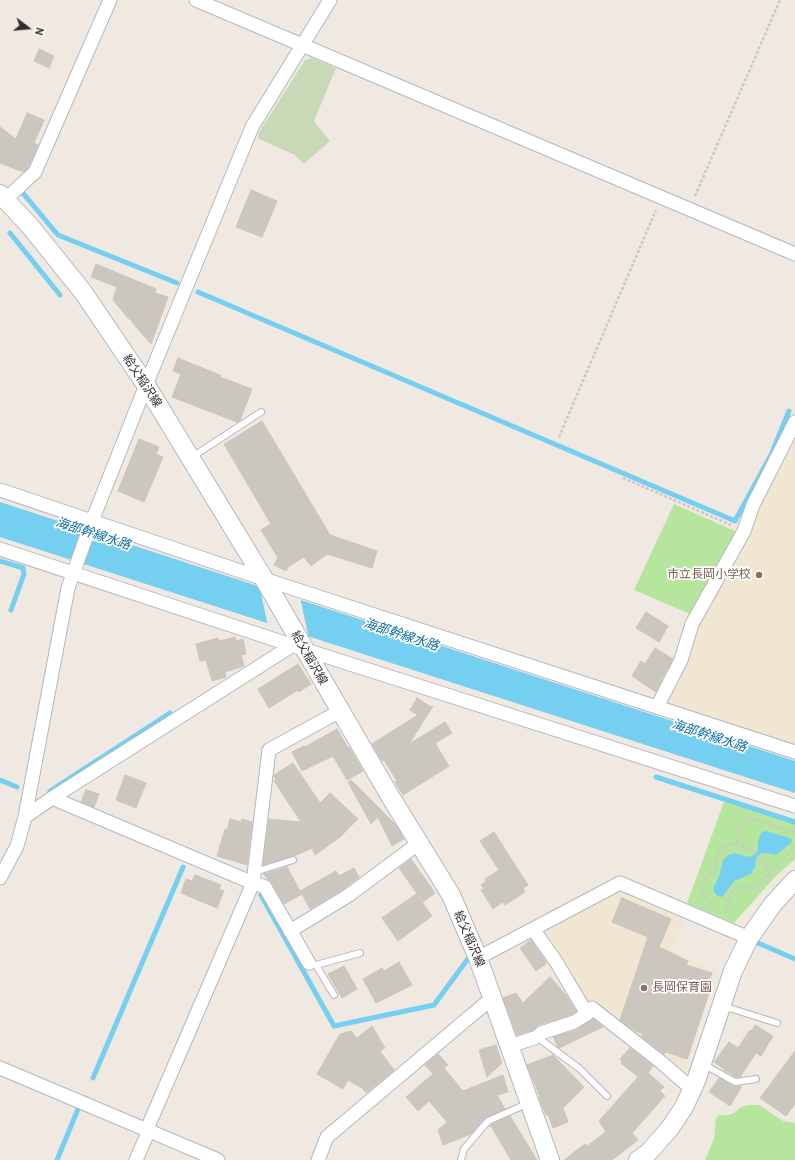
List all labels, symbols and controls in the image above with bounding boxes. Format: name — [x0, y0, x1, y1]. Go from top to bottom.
north arrow — [8, 8, 48, 48]
text: N — [32, 26, 47, 37]
street label: 給父稲沢線 — [120, 352, 164, 410]
water label: 海部幹線水路 — [53, 515, 133, 553]
place label: 市立長岡小学校 — [667, 568, 751, 582]
marker: 市立長岡小学校 — [754, 570, 764, 580]
water label: 海部幹線水路 — [361, 616, 441, 654]
street label: 給父稲沢線 — [288, 628, 330, 688]
water label: 海部幹線水路 — [669, 717, 749, 755]
street label: 給父稲沢線 — [451, 909, 487, 969]
place label: 長岡保育園 — [652, 981, 712, 995]
marker: 長岡保育園 — [639, 983, 649, 993]

